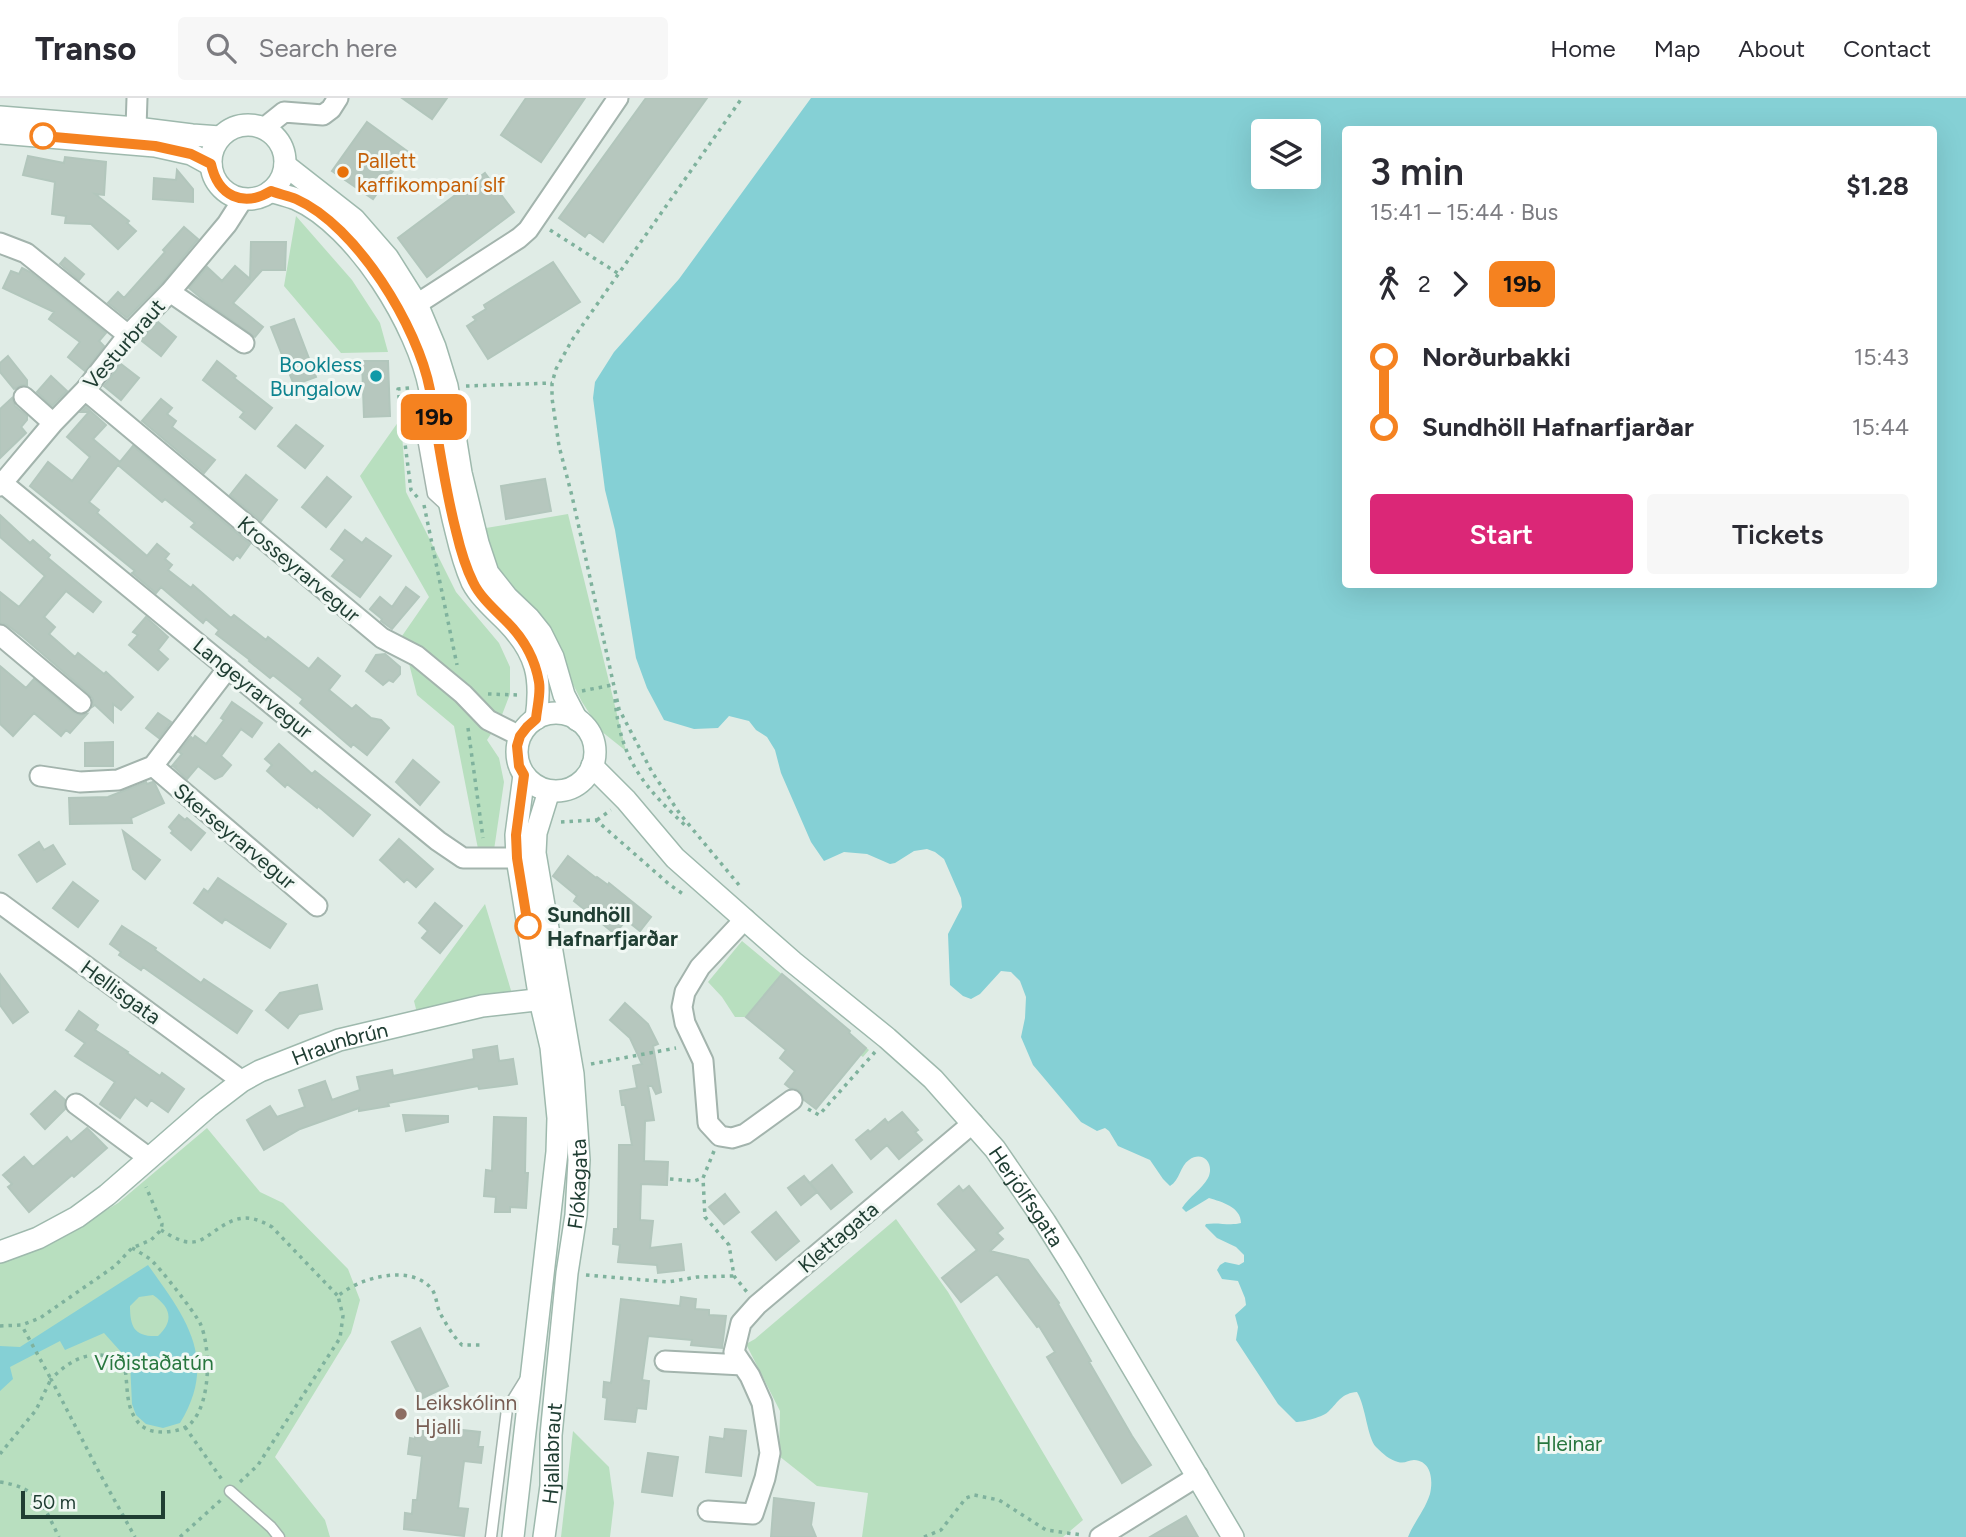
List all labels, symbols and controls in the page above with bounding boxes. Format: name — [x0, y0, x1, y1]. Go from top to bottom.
search box — [178, 17, 668, 80]
text: Transo — [35, 29, 136, 68]
icon: search — [202, 29, 240, 67]
text: Search here — [258, 32, 397, 64]
text: Home — [1550, 34, 1616, 63]
text: Map — [1654, 34, 1700, 63]
text: About — [1738, 34, 1805, 63]
text: Contact — [1843, 34, 1931, 63]
map controls — [1251, 119, 1321, 189]
button: layers — [1251, 119, 1321, 189]
unlabelled marker — [30, 123, 56, 149]
place label: Pallett kaffikompaní slf — [357, 148, 505, 197]
text: 3 min — [1370, 149, 1464, 195]
marker: Pallett kaffikompaní slf — [335, 164, 351, 180]
text: $1.28 — [1846, 170, 1909, 202]
text: 15:41 – 15:44 · Bus — [1370, 198, 1558, 226]
icon: walk — [1370, 265, 1408, 303]
icon: forward — [1441, 265, 1479, 303]
text: 19b — [1503, 269, 1541, 298]
text: 2 — [1418, 270, 1431, 298]
street label: Vesturbraut — [78, 294, 170, 394]
text: Norðurbakki — [1422, 341, 1571, 373]
text: 15:43 — [1854, 343, 1909, 371]
place label: Bookless Bungalow — [270, 352, 363, 401]
marker: Bookless Bungalow — [368, 368, 384, 384]
line badge: 19b — [394, 394, 474, 440]
text: 19b — [415, 402, 453, 431]
text: Sundhöll Hafnarfjarðar — [1422, 411, 1694, 443]
text: 15:44 — [1852, 413, 1909, 441]
button: Start — [1370, 494, 1633, 574]
button: Tickets — [1647, 494, 1909, 574]
street label: Krosseyrarvegur — [233, 511, 365, 627]
street label: Langeyrarvegur — [188, 632, 318, 744]
street label: Skerseyrarvegur — [169, 778, 301, 894]
place label: Sundhöll Hafnarfjarðar — [547, 902, 678, 951]
marker: Sundhöll Hafnarfjarðar — [515, 913, 541, 939]
street label: Hellisgata — [76, 955, 166, 1029]
street label: Hraunbrún — [288, 1016, 390, 1070]
street label: Flókagata — [561, 1138, 592, 1231]
street label: Herjólfsgata — [984, 1141, 1070, 1251]
street label: Klettagata — [793, 1196, 883, 1278]
park label: Víðistaðatún — [94, 1350, 214, 1375]
place label: Leikskólinn Hjalli — [415, 1390, 517, 1439]
street label: Hjallabraut — [536, 1401, 567, 1506]
marker: Leikskólinn Hjalli — [393, 1406, 409, 1422]
park label: Hleinar — [1536, 1431, 1602, 1456]
scale bar — [21, 1488, 164, 1520]
text: 50 m — [32, 1491, 76, 1514]

